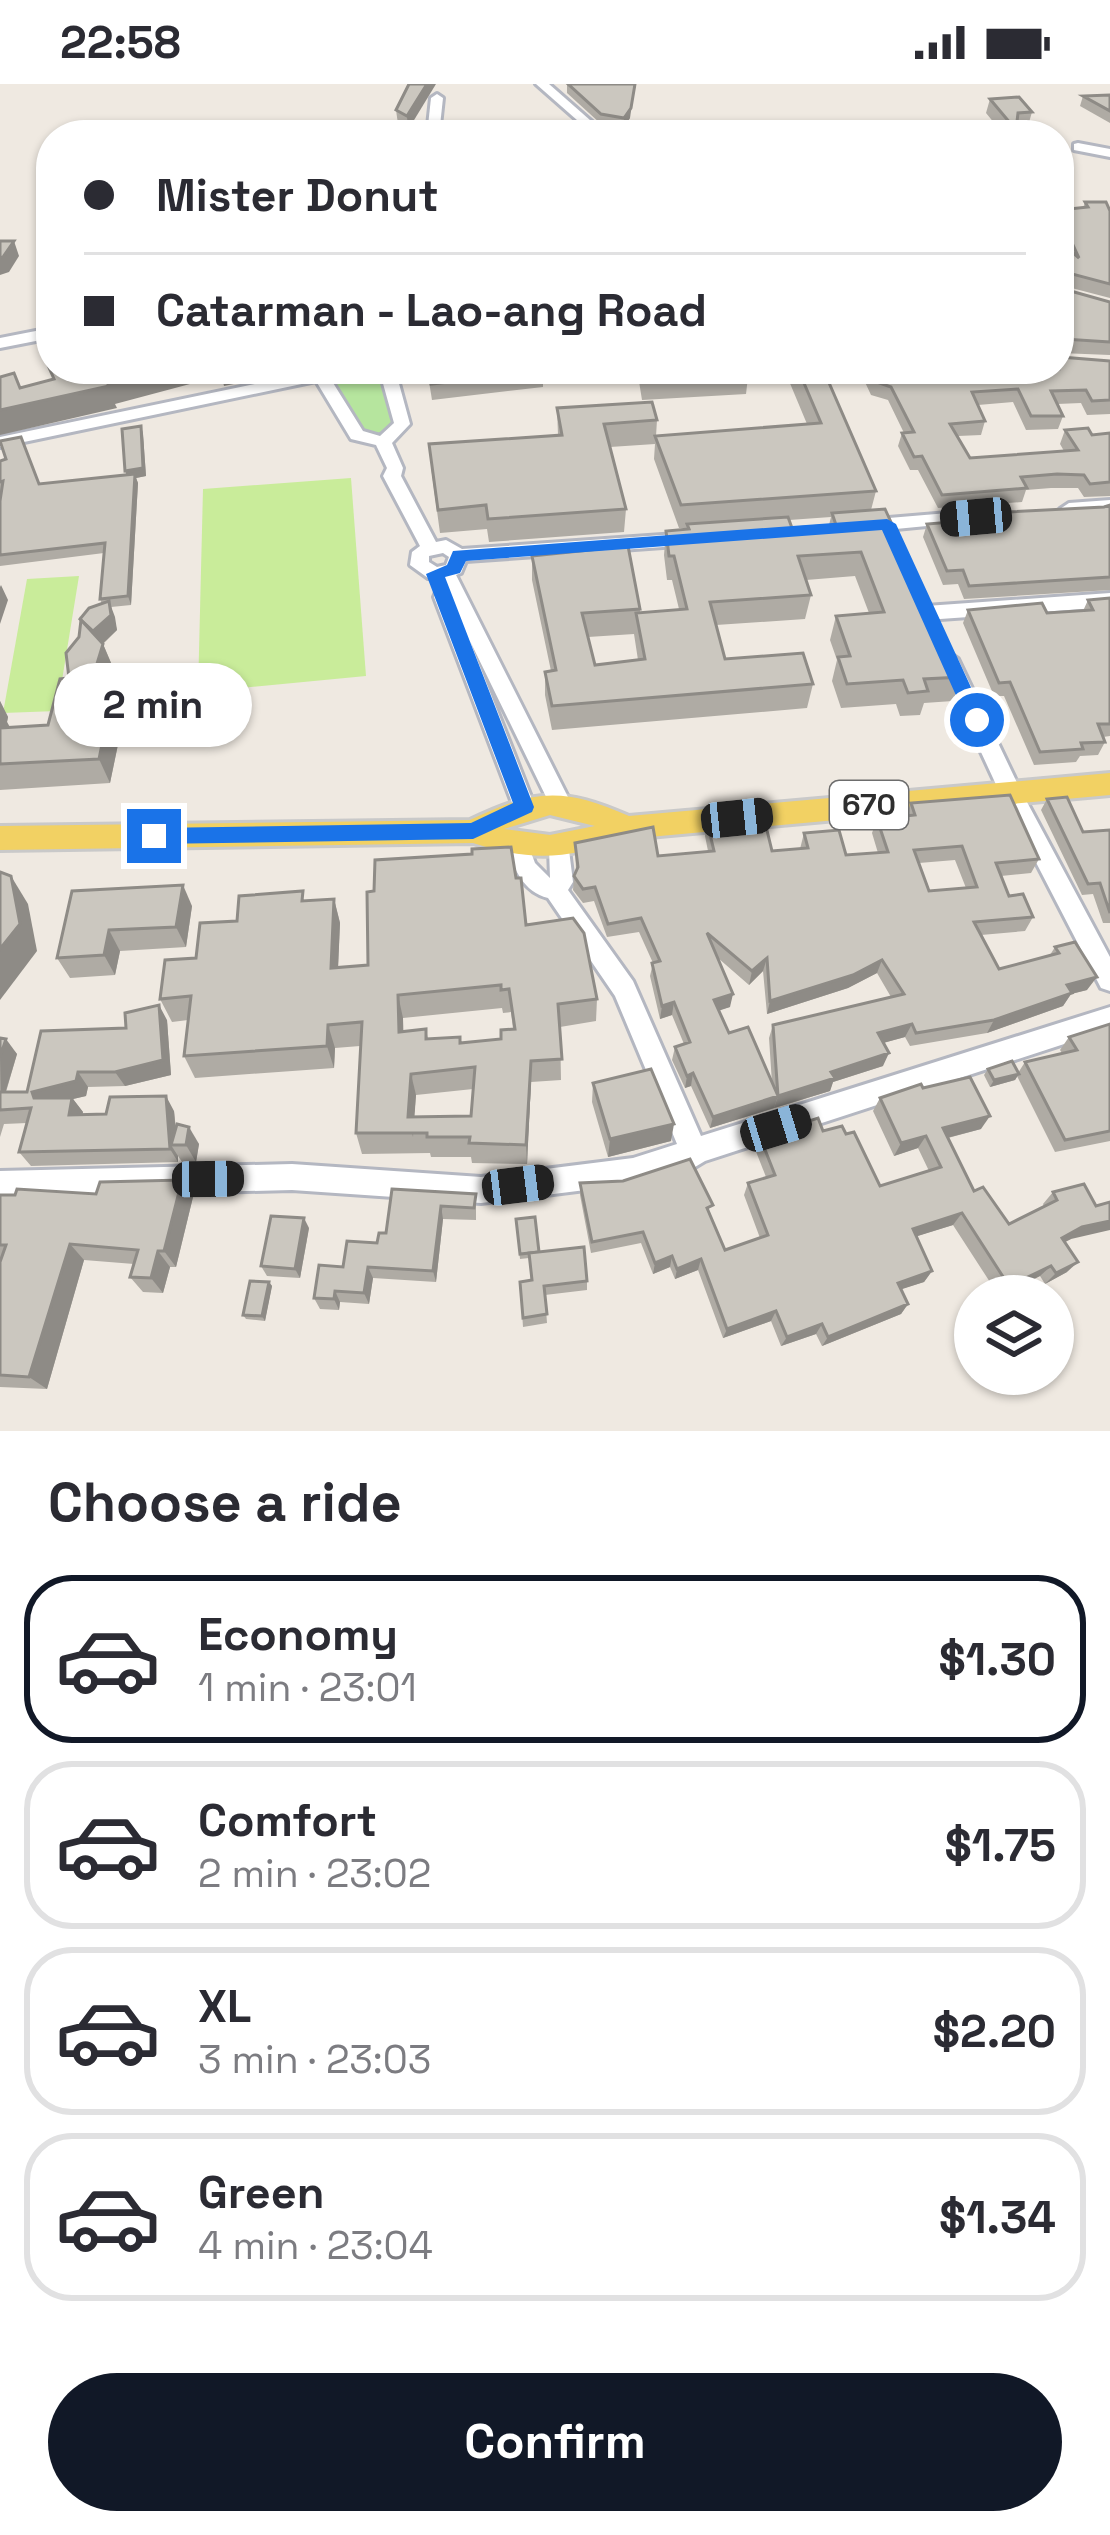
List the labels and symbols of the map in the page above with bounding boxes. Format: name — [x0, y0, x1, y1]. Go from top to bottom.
car — [939, 496, 1013, 538]
callout: 2 min — [55, 662, 253, 746]
route start — [950, 693, 1004, 747]
road number: 670 — [830, 781, 908, 829]
car — [699, 796, 775, 840]
route end — [127, 809, 181, 863]
car — [736, 1100, 816, 1156]
car — [172, 1160, 244, 1198]
car — [480, 1163, 556, 1207]

